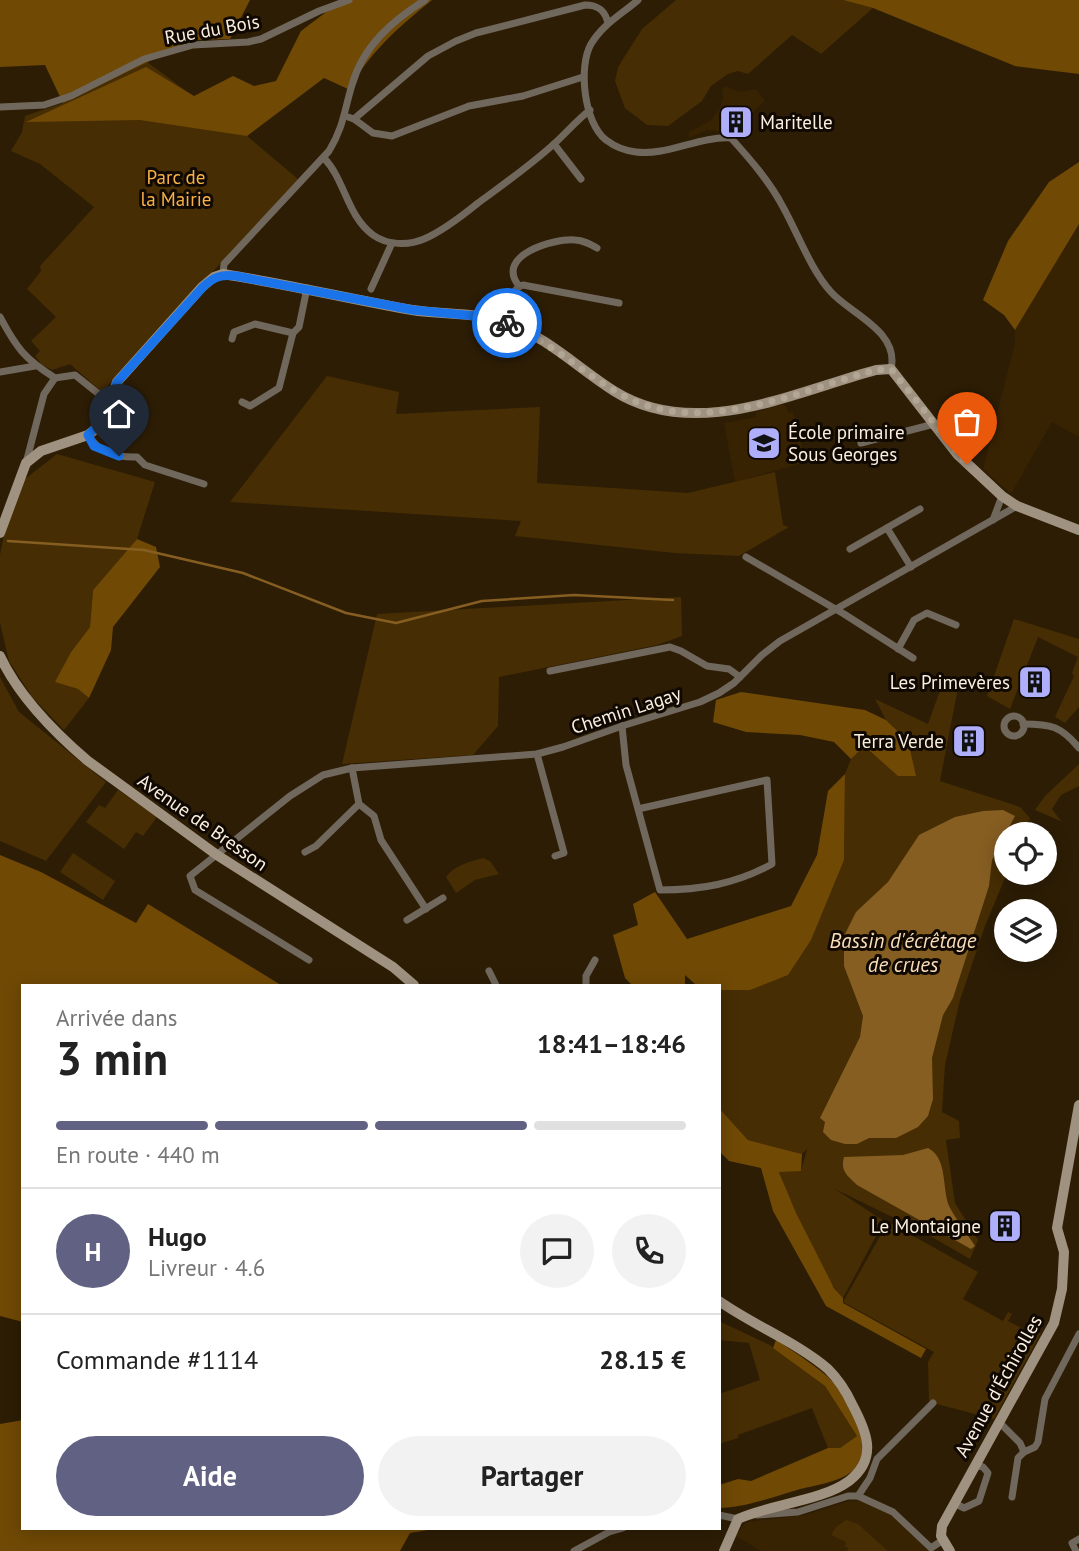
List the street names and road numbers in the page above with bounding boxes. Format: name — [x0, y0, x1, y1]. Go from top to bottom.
street label: Rue du Bois — [163, 9, 261, 49]
street label: Chemin Lagay — [568, 681, 684, 739]
street label: Avenue de Bresson — [133, 768, 273, 876]
street label: Avenue d'Échirolles — [949, 1311, 1047, 1461]

